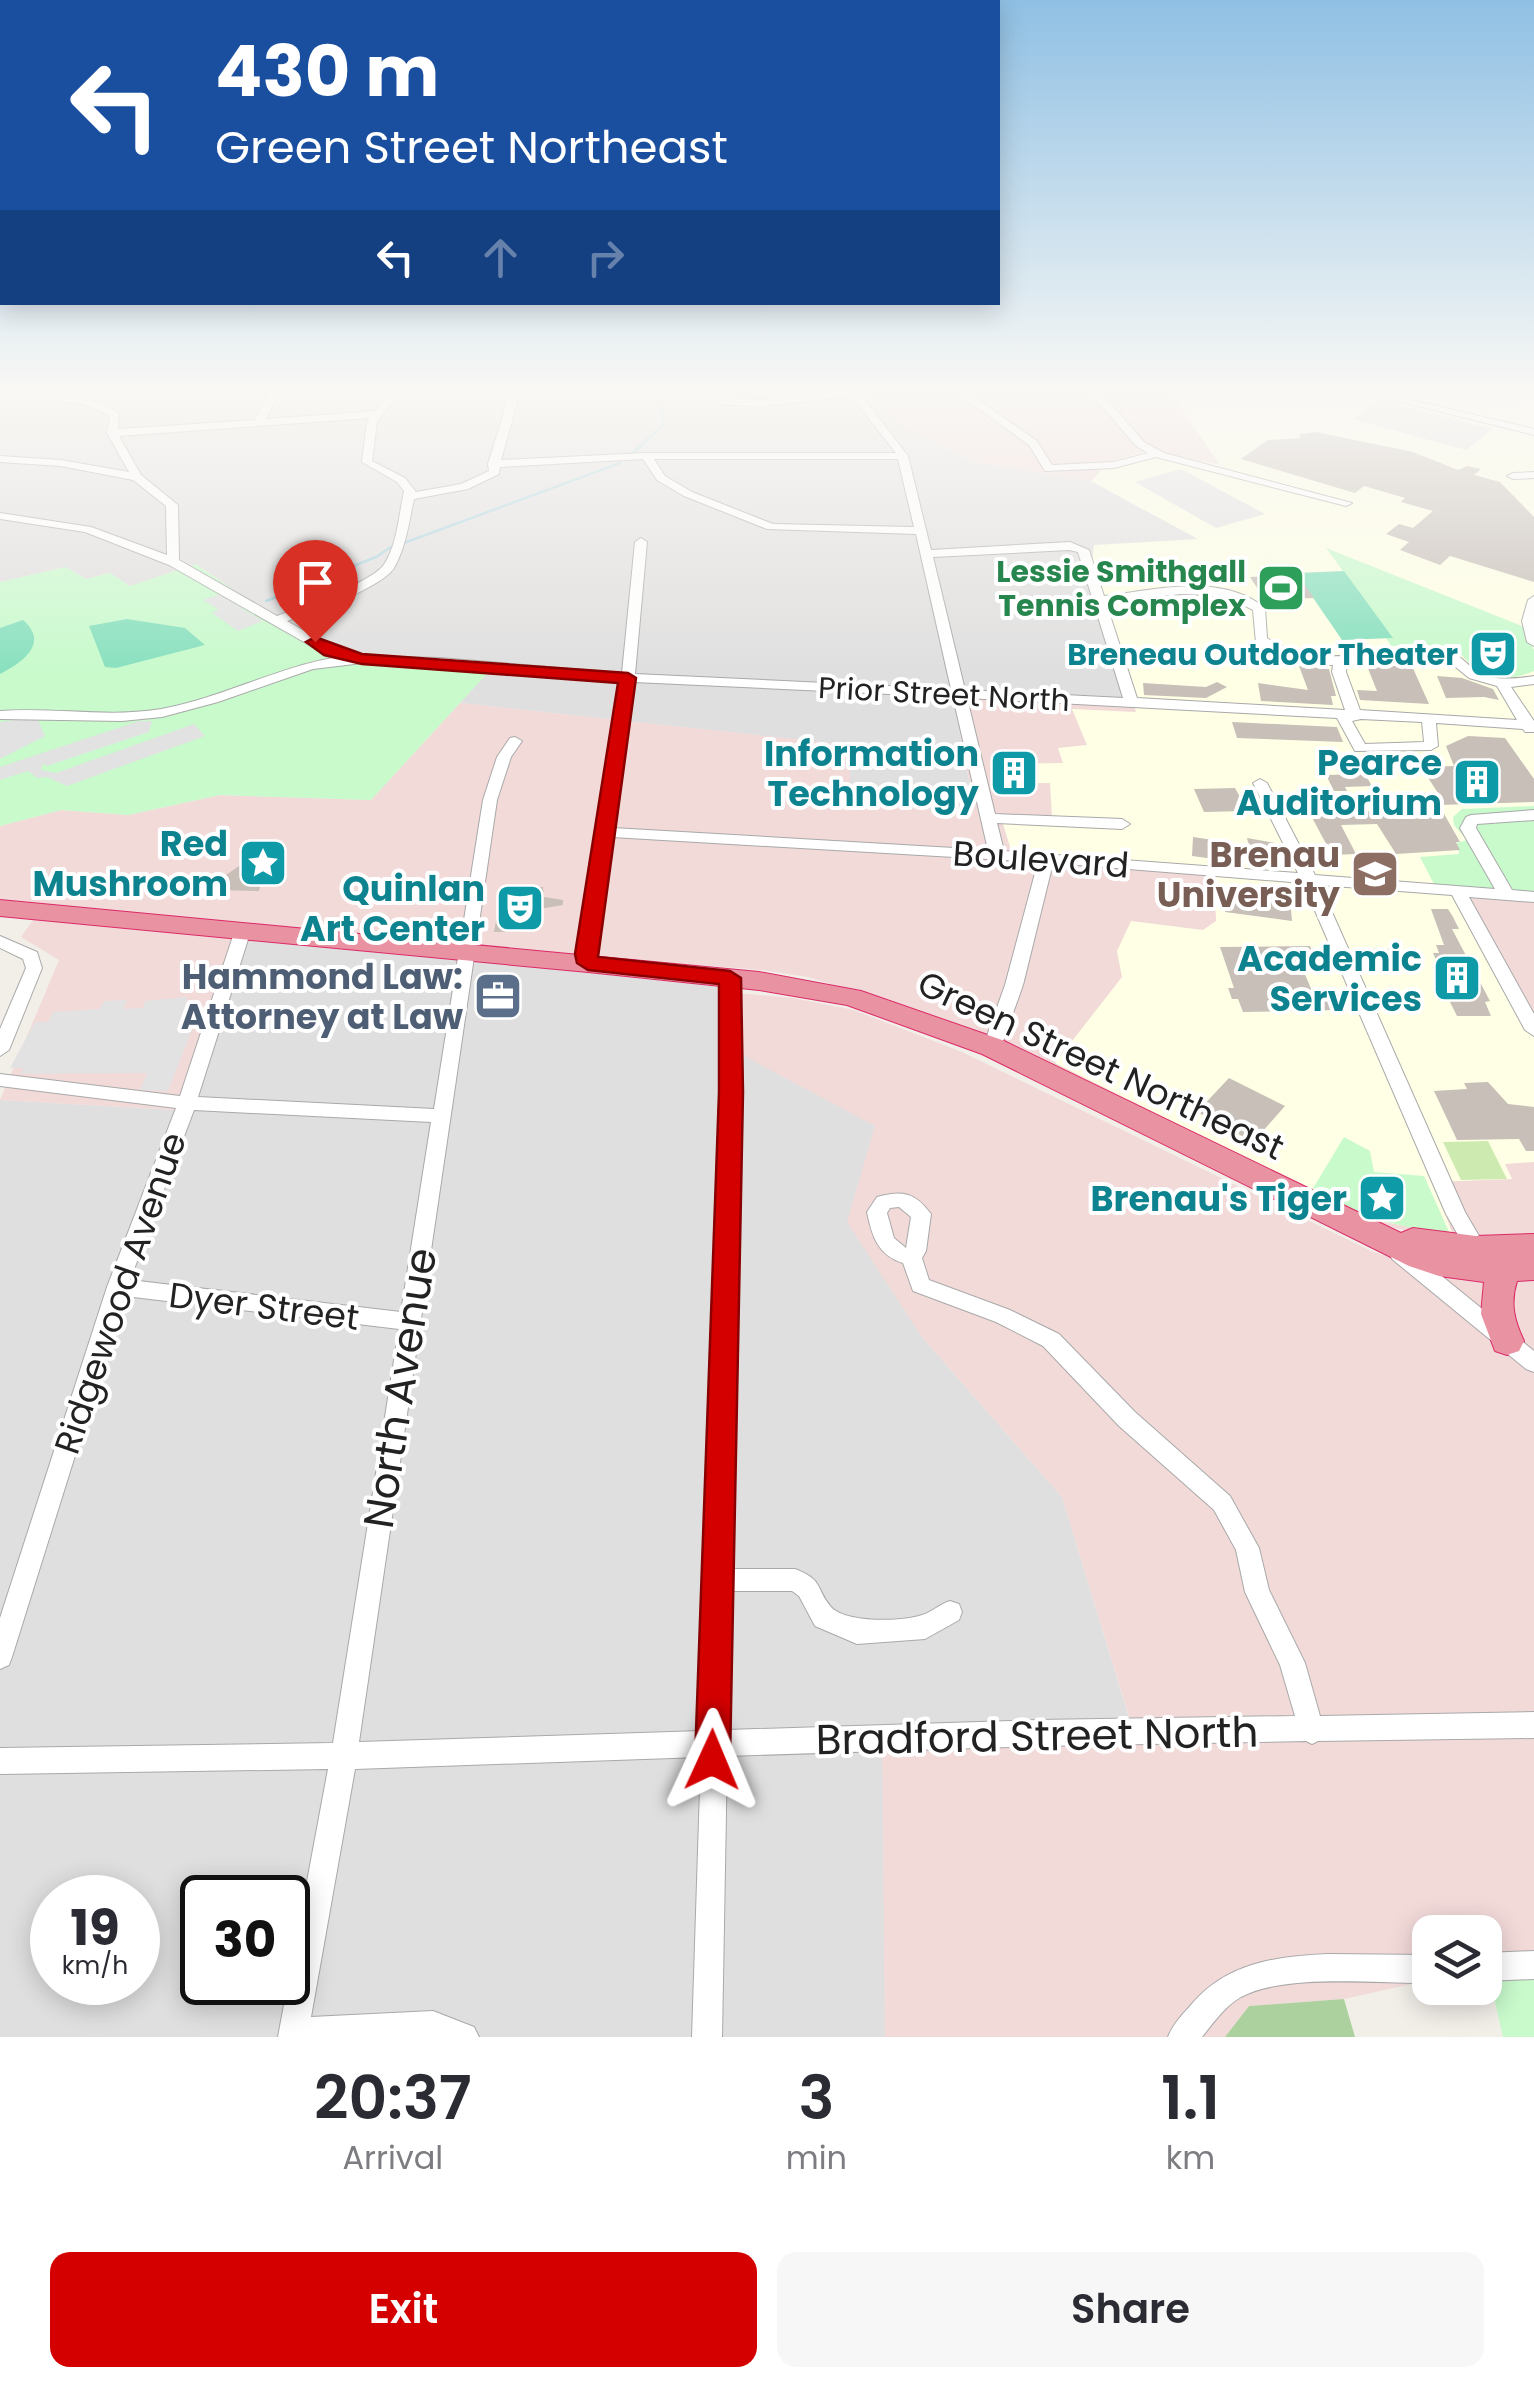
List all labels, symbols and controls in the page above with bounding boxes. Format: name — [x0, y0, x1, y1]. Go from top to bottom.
text: 430 m — [215, 22, 439, 121]
icon: left — [50, 40, 180, 170]
text: Green Street Northeast — [215, 116, 728, 179]
icon: left — [368, 230, 423, 285]
icon: ahead — [473, 230, 528, 285]
icon: right — [578, 230, 633, 285]
pin — [273, 540, 358, 643]
place label: Lessie Smithgall Tennis Complex — [996, 550, 1246, 627]
icon: arrive — [288, 555, 343, 610]
sports icon: Lessie Smithgall Tennis Complex — [1255, 562, 1307, 614]
theatre icon: Breneau Outdoor Theater — [1467, 628, 1519, 680]
place label: Breneau Outdoor Theater — [1067, 633, 1458, 676]
street label: Prior Street North — [817, 666, 1071, 722]
place label: Information Technology — [764, 729, 980, 818]
place label: Pearce Auditorium — [1236, 738, 1442, 827]
building icon: Information Technology — [988, 747, 1040, 799]
building icon: Pearce Auditorium — [1451, 756, 1503, 808]
place label: Red Mushroom — [33, 819, 228, 908]
street label: Boulevard — [951, 828, 1131, 890]
place label: Brenau University — [1157, 830, 1341, 919]
place icon: Red Mushroom — [237, 837, 289, 889]
school or university icon: Brenau University — [1349, 848, 1401, 900]
place label: Quinlan Art Center — [300, 864, 485, 953]
theatre icon: Quinlan Art Center — [494, 882, 546, 934]
place label: Academic Services — [1237, 934, 1422, 1023]
place label: Hammond Law: Attorney at Law — [181, 952, 464, 1041]
building icon: Academic Services — [1431, 952, 1483, 1004]
street label: Green Street Northeast — [910, 959, 1292, 1171]
office icon: Hammond Law: Attorney at Law — [472, 970, 524, 1022]
street label: Ridgewood Avenue — [42, 1126, 198, 1460]
place icon: Brenau's Tiger — [1356, 1172, 1408, 1224]
place label: Brenau's Tiger — [1090, 1174, 1347, 1223]
street label: North Avenue — [349, 1244, 451, 1532]
street label: Dyer Street — [166, 1270, 362, 1342]
street label: Bradford Street North — [815, 1703, 1259, 1769]
position arrow — [660, 1708, 764, 1812]
speed limit sign: 30 — [180, 1875, 310, 2005]
text: 19 — [70, 1892, 120, 1963]
map controls — [1412, 1915, 1502, 2005]
button: layers — [1412, 1915, 1502, 2005]
text: km/h — [62, 1948, 128, 1983]
text: 20:37 — [314, 2056, 472, 2140]
text: 3 — [798, 2056, 834, 2140]
text: 1.1 — [1161, 2056, 1220, 2140]
text: Arrival — [342, 2135, 443, 2180]
text: min — [786, 2135, 847, 2180]
text: km — [1166, 2135, 1215, 2180]
button: Exit — [50, 2252, 757, 2367]
button: Share — [777, 2252, 1484, 2367]

